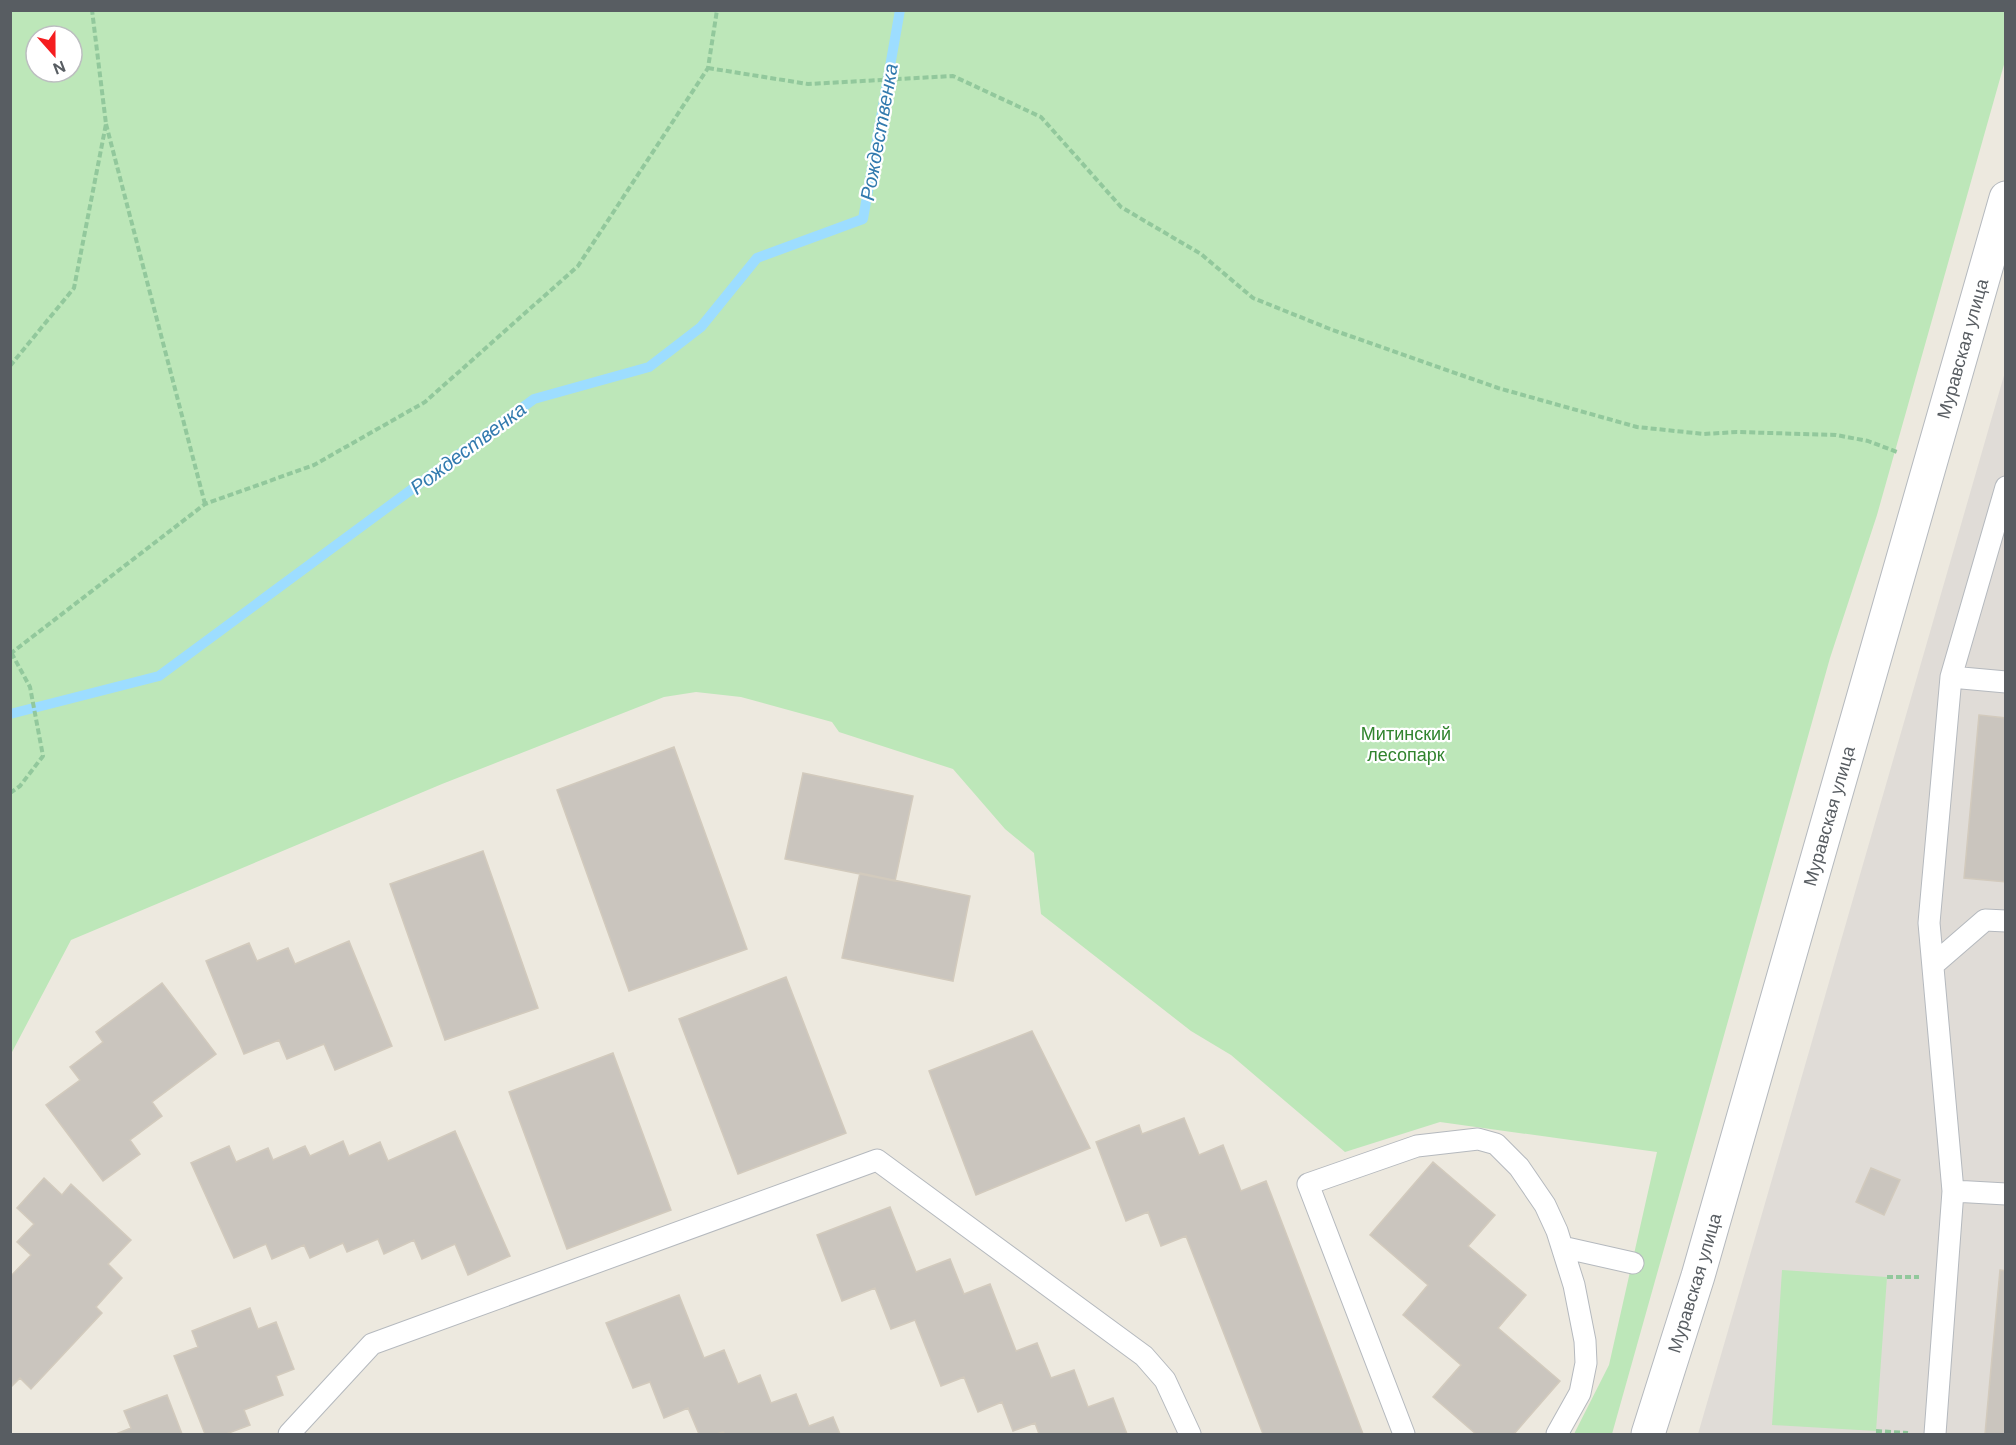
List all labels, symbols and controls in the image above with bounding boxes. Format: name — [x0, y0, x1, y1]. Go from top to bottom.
north arrow — [24, 24, 84, 84]
text: N — [50, 56, 68, 79]
water label: Рождественка — [854, 61, 904, 203]
street label: Муравская улица — [1931, 275, 1995, 422]
water label: Рождественка — [405, 396, 531, 500]
park label: Митинский лесопарк — [1361, 722, 1451, 767]
street label: Муравская улица — [1798, 742, 1861, 889]
street label: Муравская улица — [1662, 1210, 1728, 1356]

